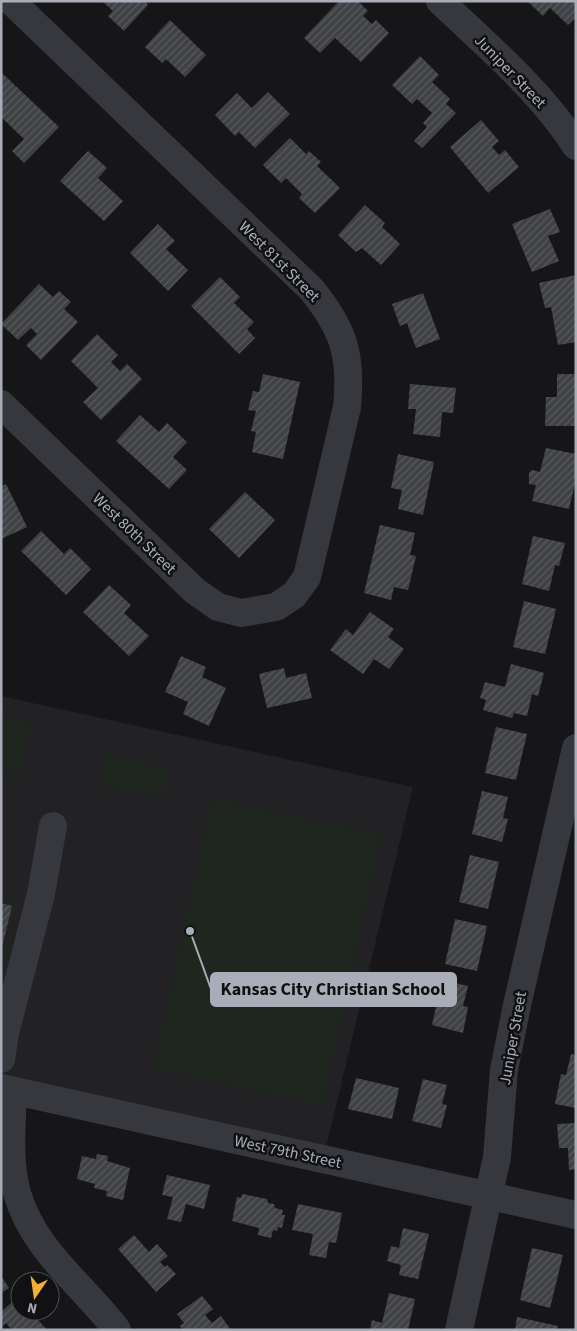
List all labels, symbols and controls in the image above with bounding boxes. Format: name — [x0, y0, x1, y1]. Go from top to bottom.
street label: Juniper Street — [469, 30, 551, 114]
street label: West 81st Street — [234, 216, 325, 308]
street label: West 80th Street — [88, 488, 182, 580]
callout: Kansas City Christian School — [211, 973, 456, 1006]
text: Kansas City Christian School — [221, 977, 445, 1002]
street label: Juniper Street — [494, 989, 532, 1087]
street label: West 79th Street — [232, 1130, 344, 1174]
north arrow — [10, 1271, 60, 1321]
text: N — [26, 1297, 39, 1318]

